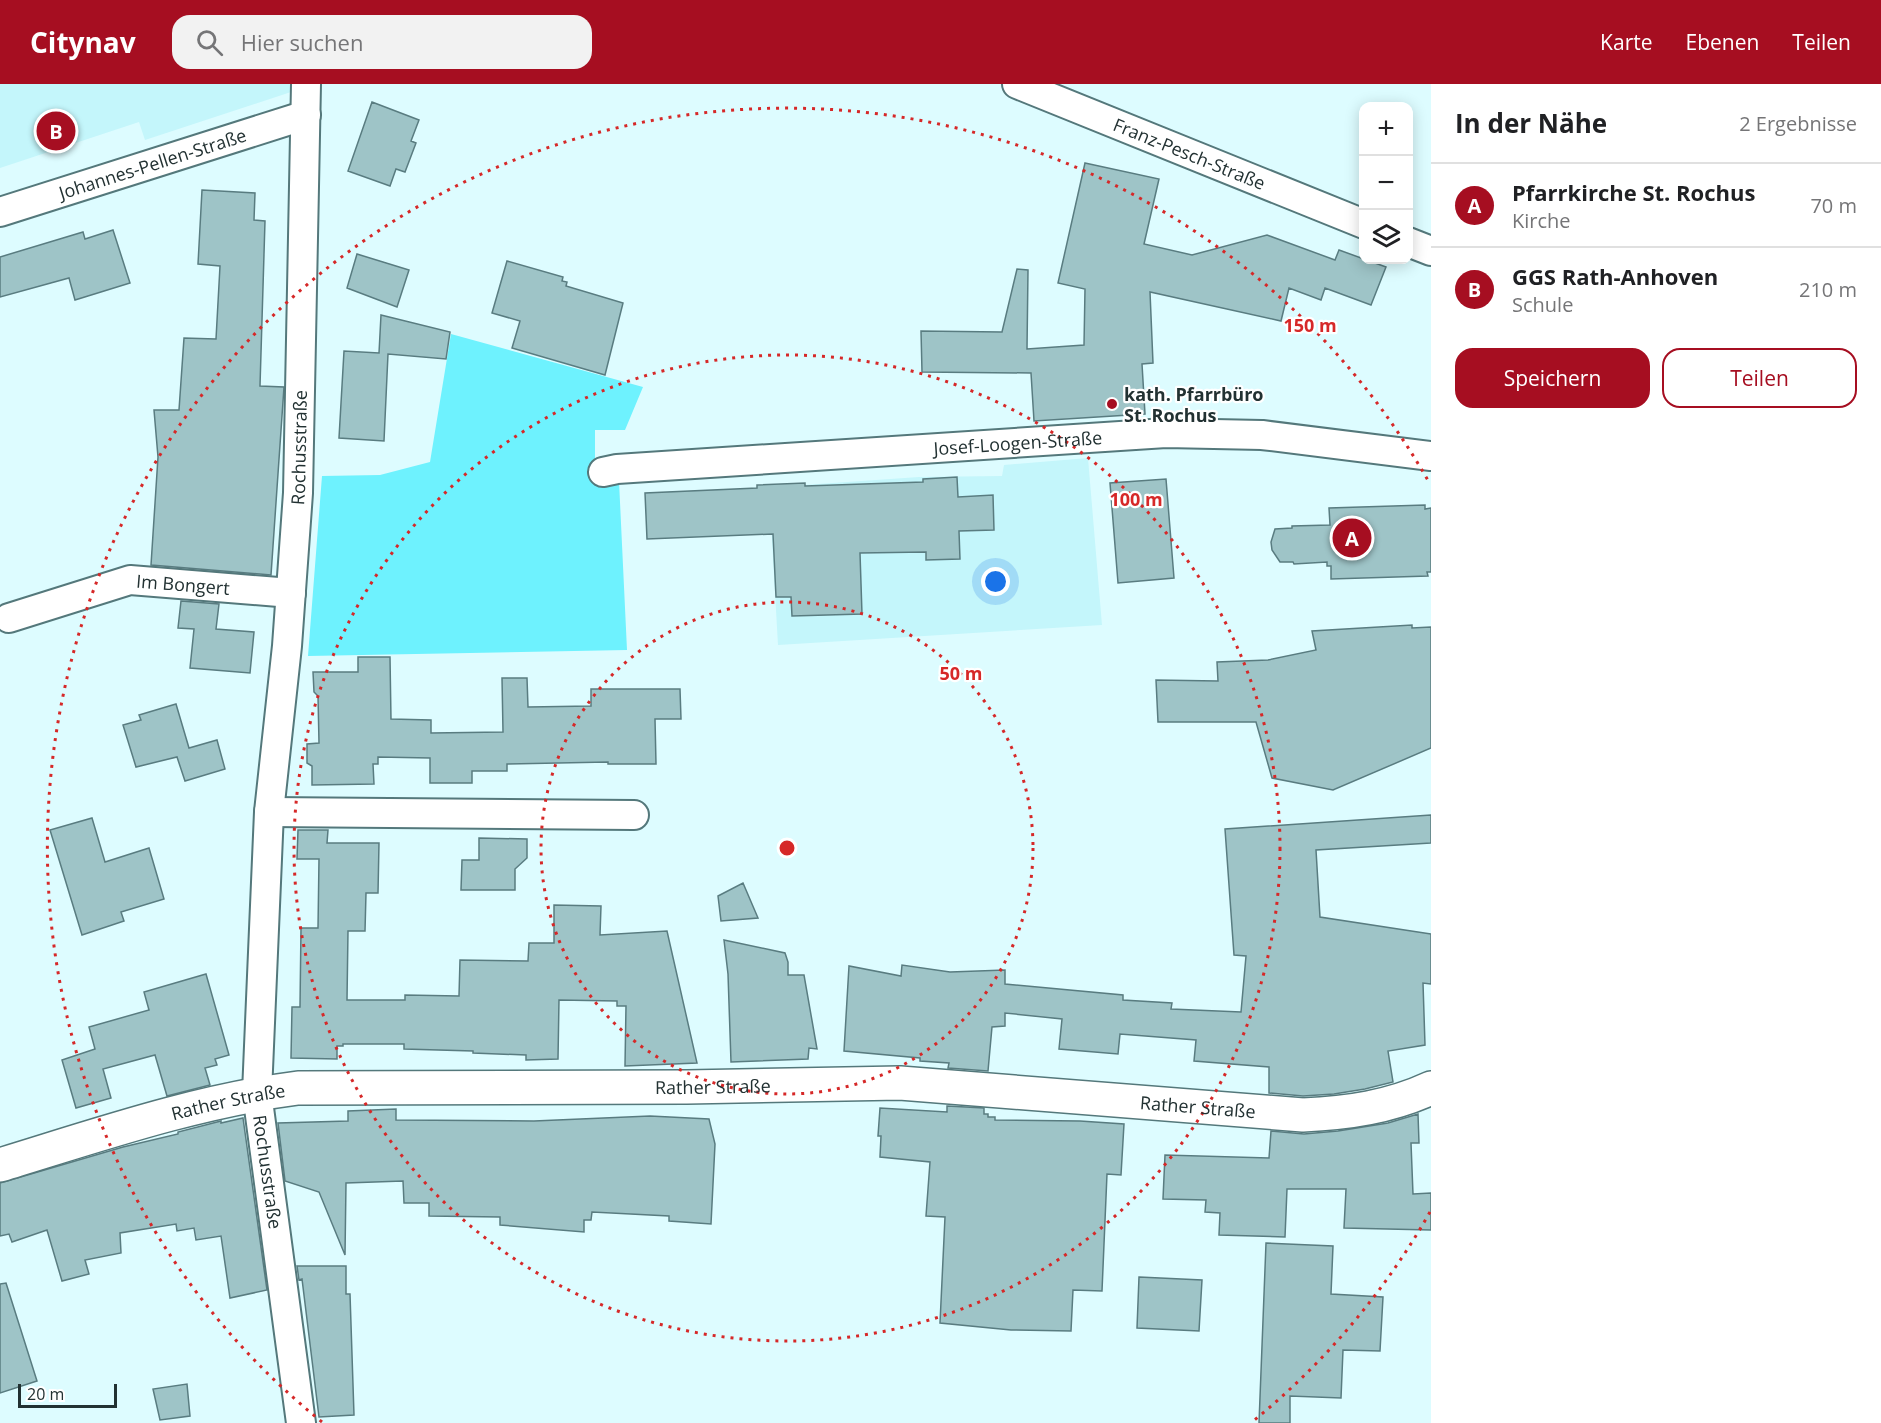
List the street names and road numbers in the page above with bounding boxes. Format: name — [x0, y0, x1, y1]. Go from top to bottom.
street label: Franz-Pesch-Straße — [1110, 112, 1269, 195]
street label: Johannes-Pellen-Straße — [54, 123, 249, 205]
street label: Rochusstraße — [285, 390, 312, 506]
street label: Josef-Loogen-Straße — [931, 425, 1103, 460]
street label: Im Bongert — [135, 569, 231, 600]
street label: Rather Straße — [655, 1073, 771, 1099]
street label: Rather Straße — [169, 1078, 287, 1125]
street label: Rather Straße — [1139, 1090, 1256, 1123]
street label: Rochusstraße — [248, 1113, 288, 1231]

